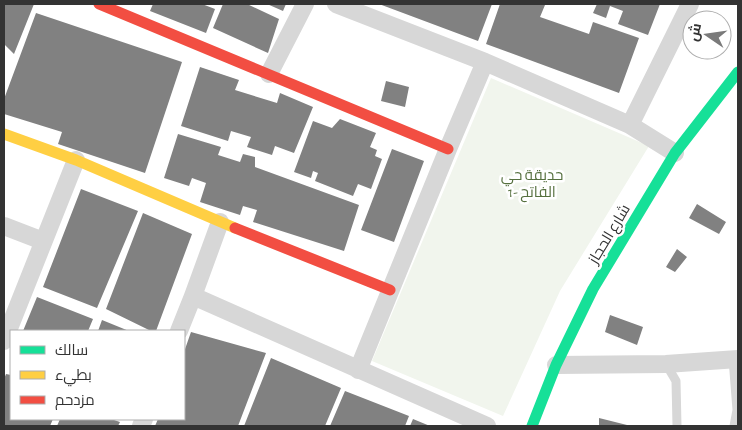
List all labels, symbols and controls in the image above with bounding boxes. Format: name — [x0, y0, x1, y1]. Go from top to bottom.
north arrow — [682, 10, 732, 60]
text: ش — [685, 21, 705, 43]
park label: حديقة حي الفاتح -1 — [501, 168, 563, 203]
street label: شارع الحجاز — [585, 202, 635, 269]
legend — [10, 330, 185, 420]
text: سالك — [55, 343, 88, 358]
text: بطيء — [55, 368, 92, 387]
text: مزدحم — [55, 393, 95, 410]

